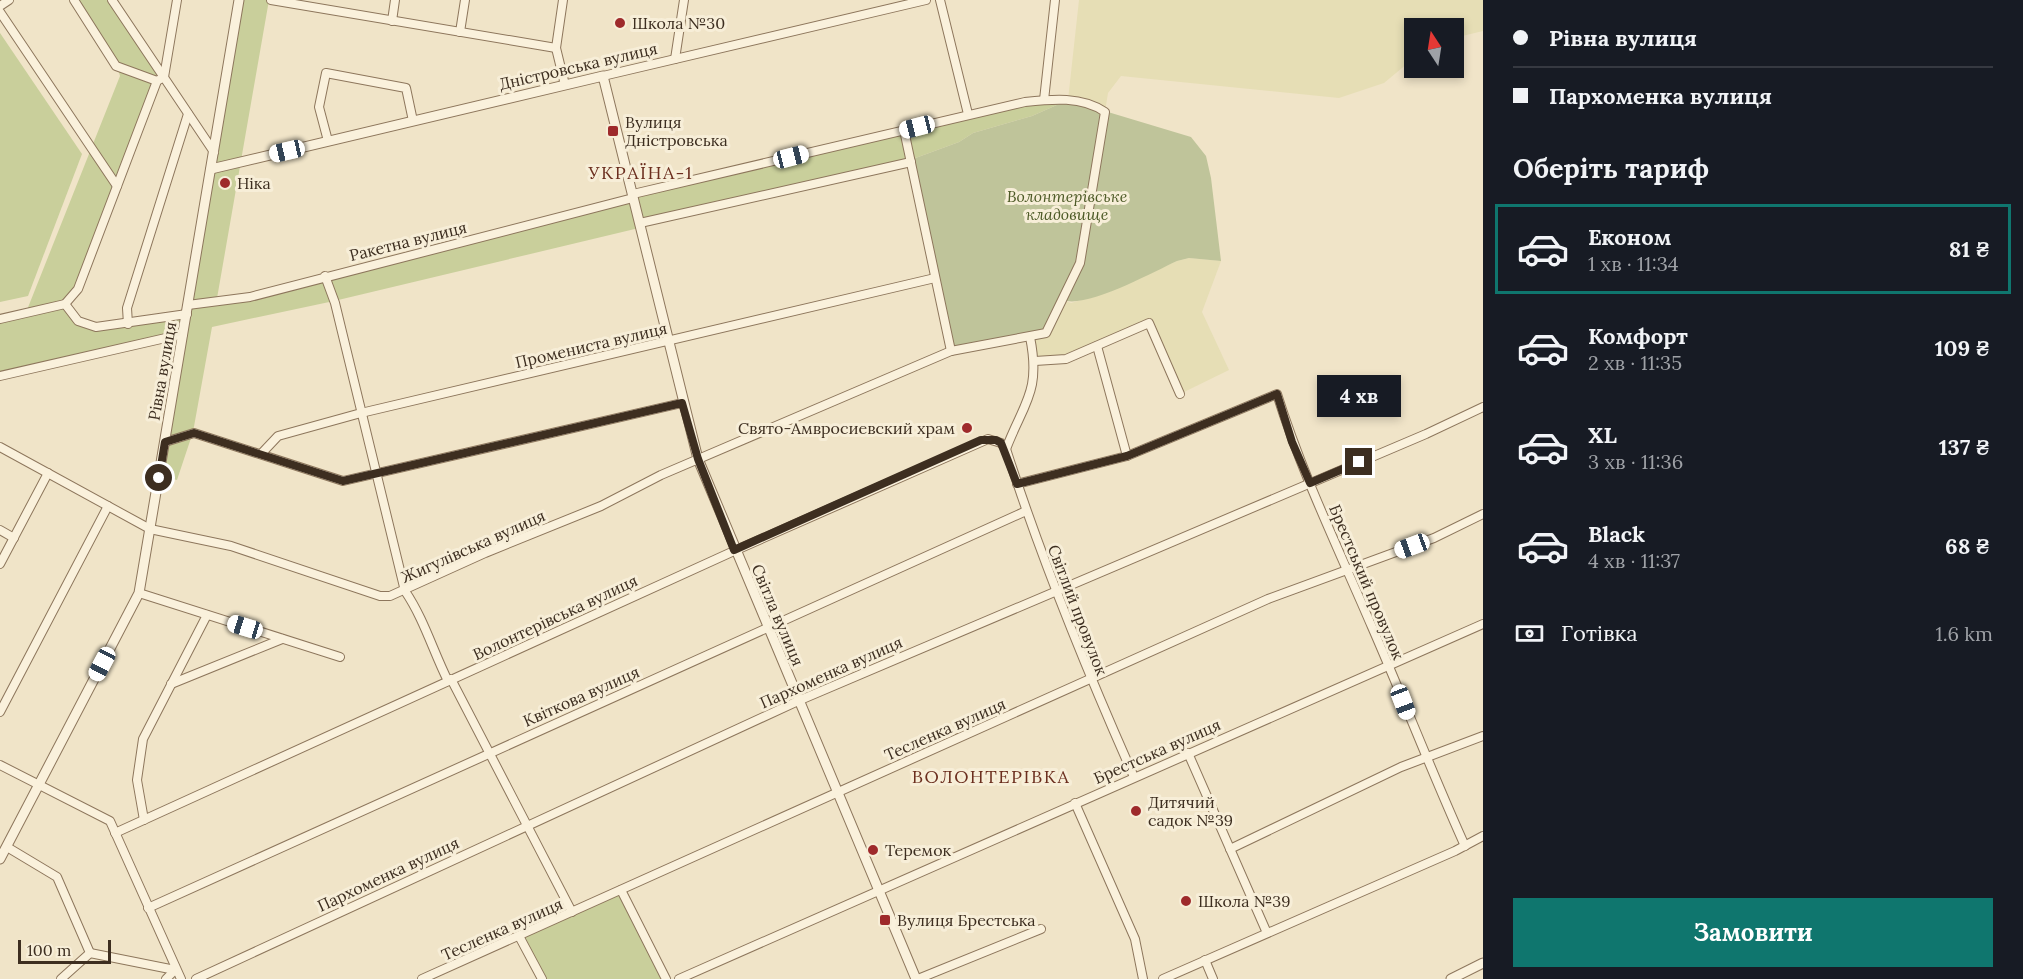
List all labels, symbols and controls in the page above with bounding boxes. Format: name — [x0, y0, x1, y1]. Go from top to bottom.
place label: Школа №30 — [632, 13, 725, 33]
marker: Школа №30 — [613, 16, 627, 30]
north arrow — [1404, 18, 1464, 78]
map controls — [1404, 18, 1464, 78]
text: Рівна вулиця — [1549, 24, 1697, 52]
street label: Дністровська вулиця — [497, 38, 659, 94]
text: Пархоменка вулиця — [1549, 82, 1772, 110]
place label: Вулиця Дністровська — [625, 112, 728, 150]
car — [897, 114, 937, 140]
marker: Вулиця Дністровська — [606, 124, 620, 138]
car — [267, 138, 307, 164]
car — [771, 144, 811, 170]
text: Оберіть тариф — [1513, 151, 1709, 185]
district label: УКРАЇНА-1 — [588, 161, 693, 184]
place label: Ніка — [237, 173, 271, 193]
marker: Ніка — [218, 176, 232, 190]
park label: Волонтерівське кладовище — [1007, 186, 1128, 224]
street label: Ракетна вулиця — [347, 217, 469, 265]
icon: car — [1516, 222, 1570, 276]
text: Економ — [1588, 223, 1671, 251]
text: 81 ₴ — [1949, 235, 1990, 263]
text: 1 хв · 11:34 — [1588, 251, 1679, 276]
street label: Промениста вулиця — [513, 318, 669, 372]
street label: Рівна вулиця — [143, 320, 181, 422]
icon: car — [1516, 321, 1570, 375]
text: Комфорт — [1588, 322, 1688, 350]
text: 109 ₴ — [1935, 334, 1990, 362]
text: 2 хв · 11:35 — [1588, 350, 1682, 375]
callout: 4 хв — [1317, 375, 1401, 417]
text: 4 хв — [1340, 383, 1378, 408]
place label: Свято-Амвросиевский храм — [738, 418, 955, 438]
icon: car — [1516, 420, 1570, 474]
marker: Свято-Амвросиевский храм — [960, 421, 974, 435]
text: XL — [1588, 421, 1617, 449]
text: 137 ₴ — [1939, 433, 1990, 461]
route end — [1345, 448, 1372, 475]
text: 3 хв · 11:36 — [1588, 449, 1683, 474]
route start — [145, 464, 172, 491]
street label: Брестський провулок — [1325, 501, 1409, 663]
street label: Жигулівська вулиця — [398, 505, 548, 587]
icon: car — [1516, 519, 1570, 573]
text: Black — [1588, 520, 1645, 548]
car — [1392, 531, 1432, 561]
text: 68 ₴ — [1945, 532, 1990, 560]
street label: Світлий провулок — [1044, 542, 1112, 679]
text: 4 хв · 11:37 — [1588, 548, 1680, 573]
street label: Світла вулиця — [748, 561, 808, 669]
street label: Волонтерівська вулиця — [469, 570, 641, 664]
car — [225, 613, 265, 641]
icon: cash — [1513, 617, 1546, 650]
text: Готівка — [1561, 619, 1638, 647]
text: 1.6 km — [1936, 621, 1993, 646]
street label: Пархоменка вулиця — [757, 632, 905, 712]
car — [86, 644, 118, 684]
street label: Квіткова вулиця — [520, 661, 642, 731]
car — [1388, 682, 1418, 722]
street label: Тесленка вулиця — [881, 693, 1009, 765]
street label: Брестська вулиця — [1090, 714, 1224, 788]
district label: ВОЛОНТЕРІВКА — [912, 765, 1070, 788]
place label: Дитячий садок №39 — [1148, 792, 1233, 830]
marker: Дитячий садок №39 — [1129, 804, 1143, 818]
street label: Пархоменка вулиця — [314, 832, 462, 916]
place label: Теремок — [885, 840, 952, 860]
marker: Теремок — [866, 843, 880, 857]
place label: Школа №39 — [1198, 891, 1290, 911]
street label: Тесленка вулиця — [438, 893, 566, 965]
marker: Школа №39 — [1179, 894, 1193, 908]
button: Замовити — [1513, 898, 1993, 967]
place label: Вулиця Брестська — [897, 910, 1036, 930]
marker: Вулиця Брестська — [878, 913, 892, 927]
scale bar — [18, 937, 111, 964]
text: 100 m — [27, 940, 71, 960]

